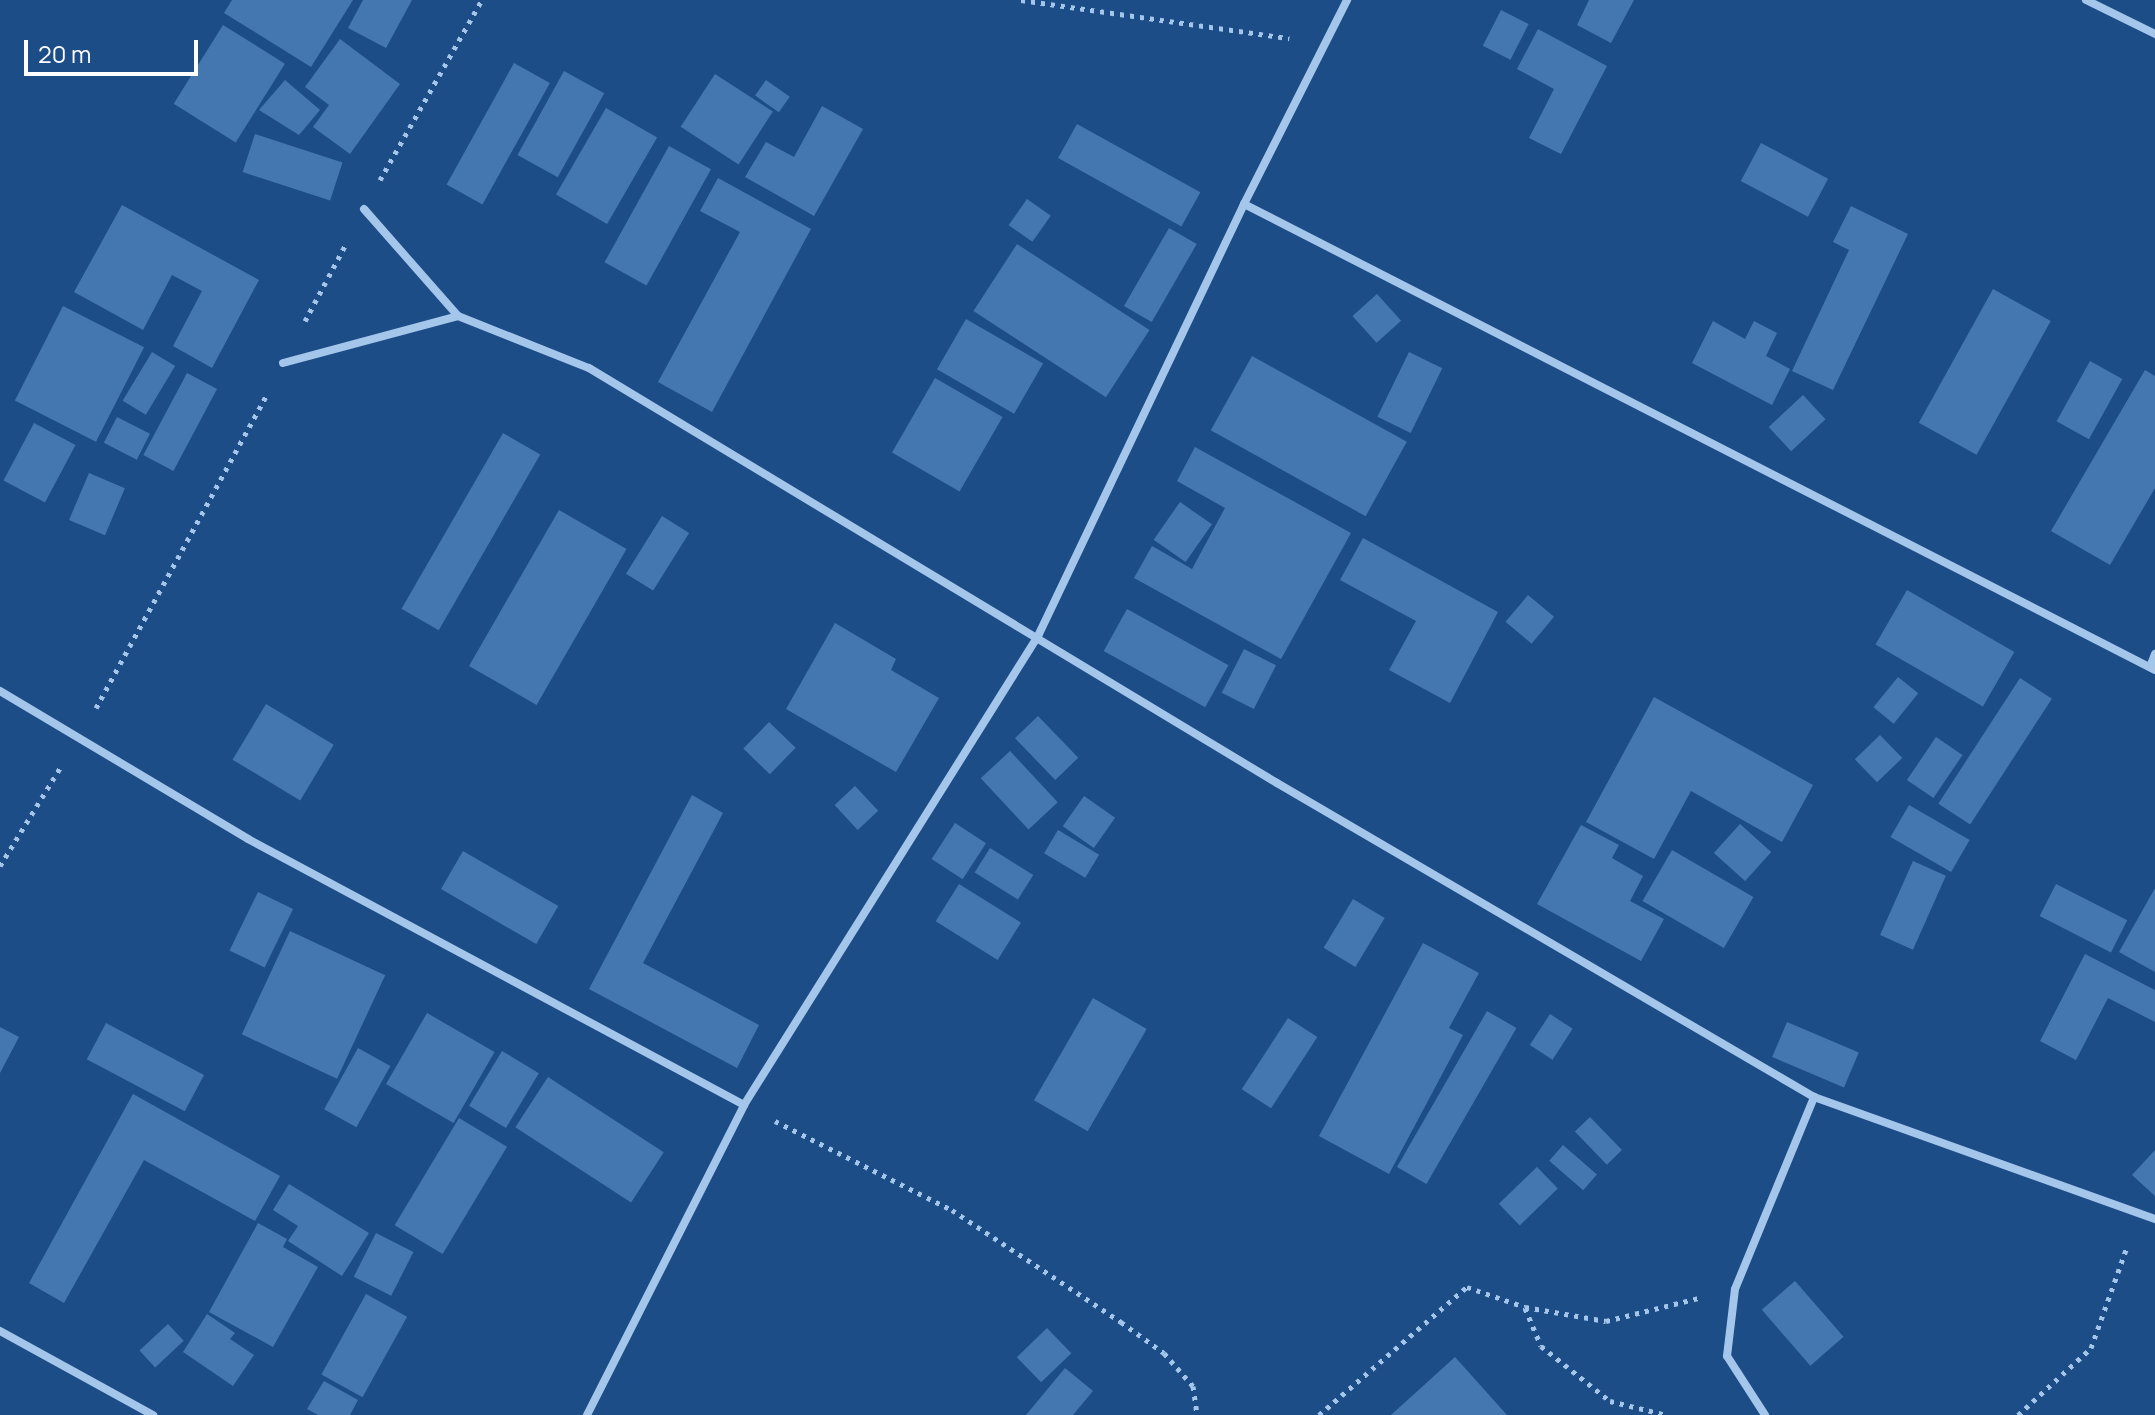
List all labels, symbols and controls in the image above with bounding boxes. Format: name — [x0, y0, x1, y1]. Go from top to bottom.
scale bar — [28, 24, 202, 74]
text: 20 m — [38, 37, 91, 70]

